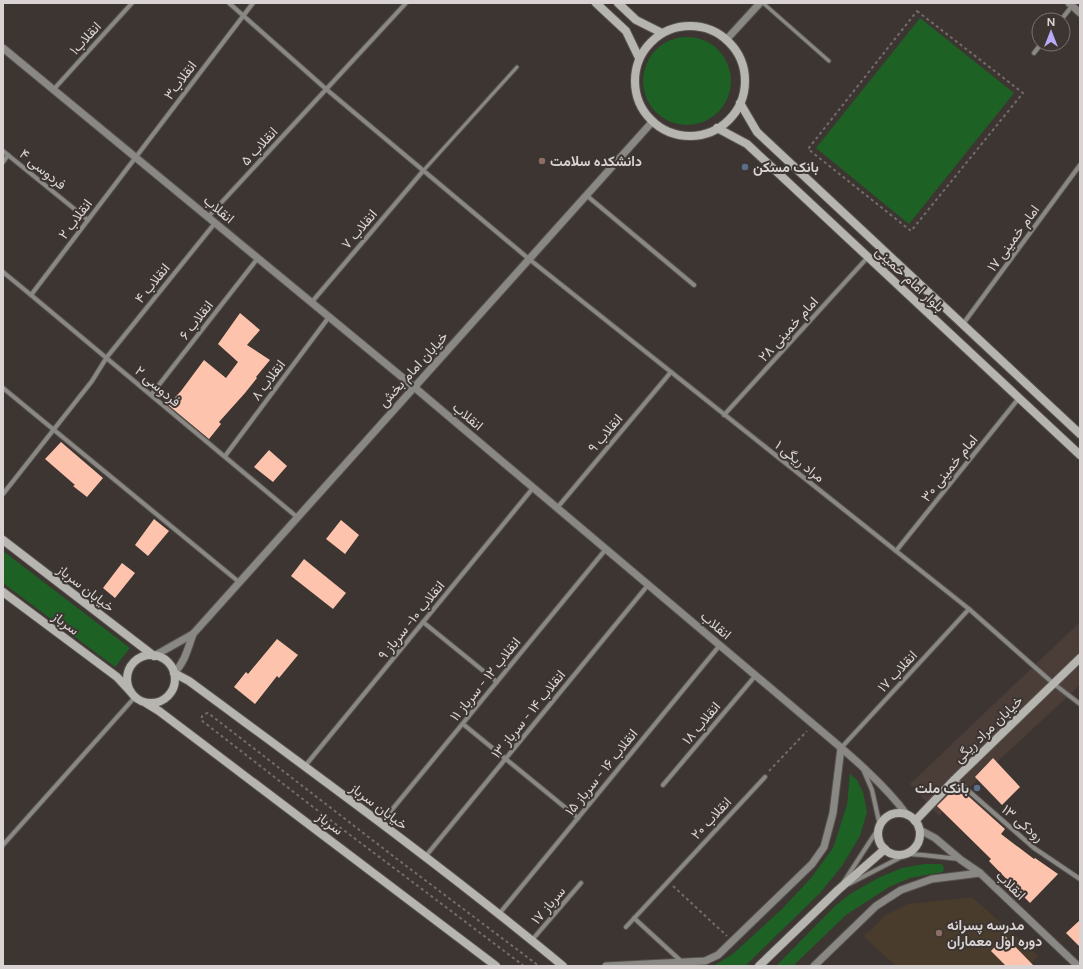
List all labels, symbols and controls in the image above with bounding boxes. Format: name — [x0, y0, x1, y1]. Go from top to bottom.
north arrow — [1031, 12, 1071, 52]
text: N — [1047, 16, 1055, 29]
street label: انقلاب۱ — [66, 18, 105, 58]
street label: انقلاب۳ — [160, 58, 200, 103]
street label: انقلاب ۵ — [237, 124, 281, 169]
street label: فردوسی ۴ — [16, 145, 69, 193]
place label: دانشکده سلامت — [550, 153, 642, 170]
marker: دانشکده سلامت — [537, 156, 547, 166]
place label: بانک مسکن — [753, 159, 819, 176]
marker: بانک مسکن — [740, 162, 750, 172]
street label: انقلاب — [200, 192, 238, 227]
street label: انقلاب ۲ — [55, 196, 96, 243]
street label: امام خمینی ۱۷ — [984, 202, 1043, 275]
street label: انقلاب ۷ — [338, 206, 381, 253]
street label: بلوار امام خمینی — [871, 243, 948, 316]
street label: انقلاب ۴ — [131, 260, 174, 307]
street label: امام خمینی ۲۸ — [755, 293, 822, 365]
street label: انقلاب ۶ — [176, 297, 217, 343]
street label: خیابان امام بخش — [375, 328, 452, 411]
street label: انقلاب ۸ — [248, 357, 289, 404]
street label: فردوسی ۲ — [131, 362, 184, 410]
street label: انقلاب — [449, 399, 487, 434]
street label: انقلاب ۹ — [584, 411, 626, 456]
street label: امام خمینی ۳۰ — [917, 431, 981, 505]
street label: مراد ریگی ۱ — [772, 437, 828, 486]
street label: خیابان سرباز — [53, 560, 118, 616]
street label: انقلاب ۱۰- سرباز ۹ — [374, 577, 448, 663]
street label: سرباز — [48, 607, 82, 639]
street label: انقلاب — [697, 608, 735, 643]
street label: انقلاب ۱۲ - سرباز ۱۱ — [446, 634, 524, 725]
street label: انقلاب ۱۷ — [874, 647, 921, 696]
street label: انقلاب ۱۴ - سرباز ۱۳ — [488, 667, 569, 762]
street label: خیابان مراد ریگی — [950, 692, 1026, 767]
street label: انقلاب ۱۸ — [679, 698, 724, 748]
street label: انقلاب ۱۶ - سرباز ۱۵ — [561, 726, 641, 819]
street label: خیابان سرباز — [346, 779, 411, 834]
place label: بانک ملت — [915, 780, 969, 797]
marker: بانک ملت — [972, 783, 982, 793]
street label: انقلاب ۲۰ — [688, 794, 735, 843]
street label: رودکی ۱۳ — [998, 801, 1047, 846]
street label: سرباز — [312, 807, 346, 839]
street label: انقلاب — [992, 867, 1029, 904]
street label: سرباز ۱۷ — [528, 883, 569, 928]
place label: مدرسه پسرانه دوره اول معماران — [947, 917, 1042, 950]
marker: مدرسه پسرانه دوره اول معماران — [934, 928, 944, 938]

